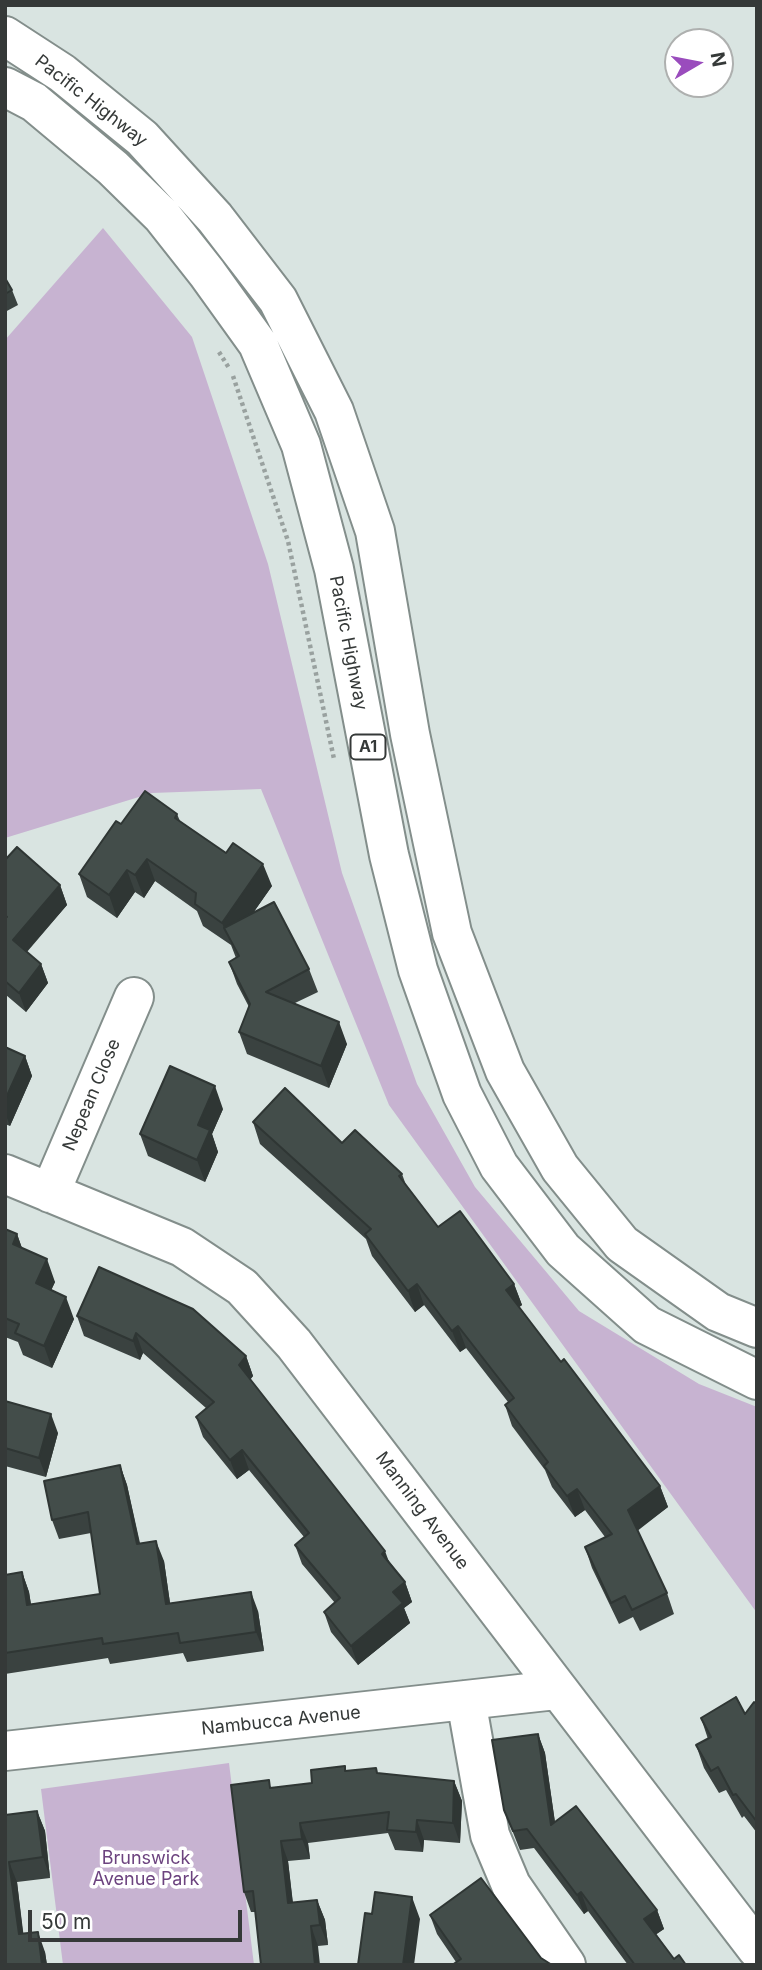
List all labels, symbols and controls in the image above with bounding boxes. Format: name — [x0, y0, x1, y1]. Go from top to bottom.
north arrow — [664, 28, 734, 98]
street label: Pacific Highway — [30, 50, 152, 152]
text: N — [706, 50, 731, 69]
street label: Pacific Highway — [324, 574, 372, 712]
road number: A1 — [350, 734, 386, 760]
street label: Nepean Close — [59, 1036, 125, 1154]
street label: Manning Avenue — [371, 1448, 473, 1574]
street label: Nambucca Avenue — [200, 1702, 362, 1740]
park label: Brunswick Avenue Park — [93, 1848, 199, 1890]
scale bar — [32, 1896, 245, 1940]
text: 50 m — [41, 1909, 91, 1934]

